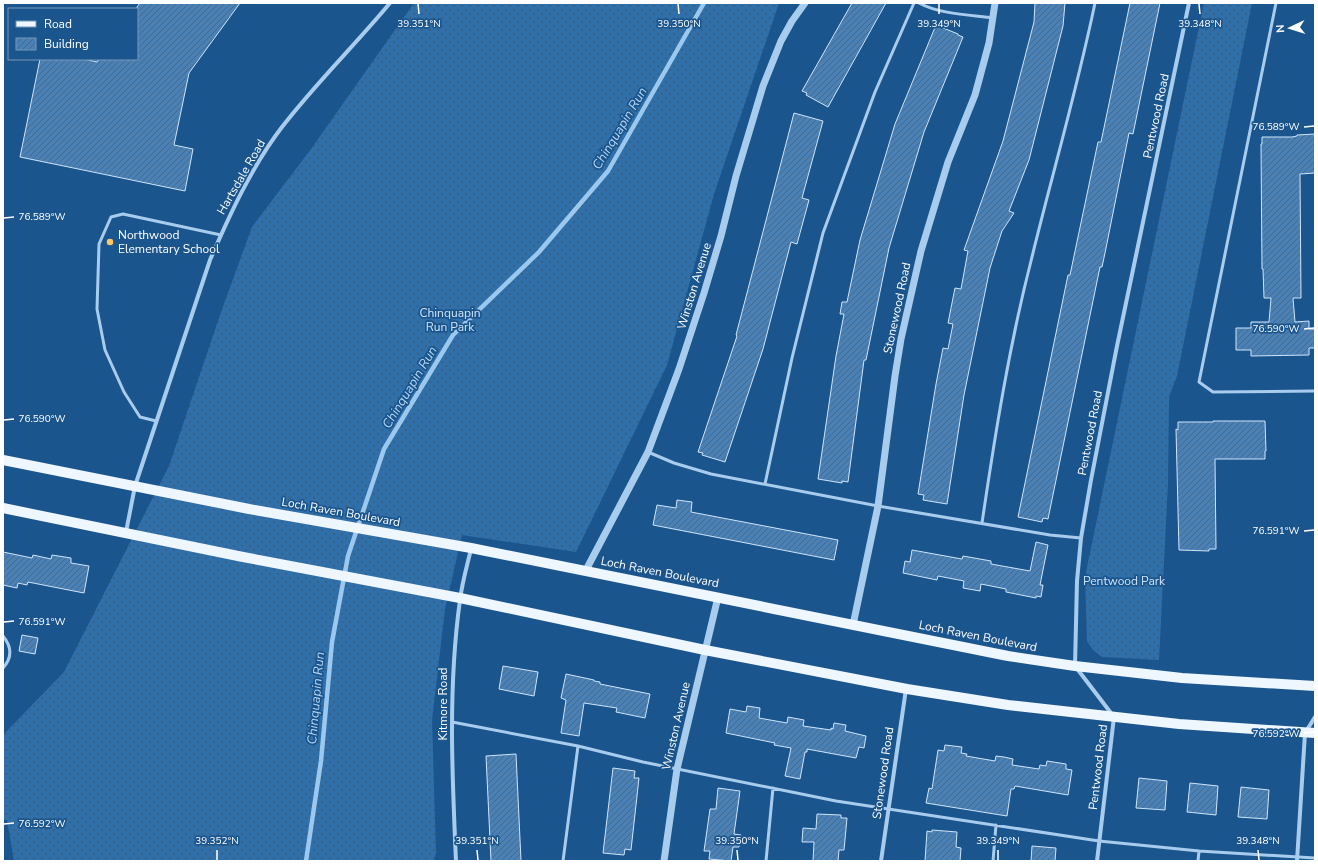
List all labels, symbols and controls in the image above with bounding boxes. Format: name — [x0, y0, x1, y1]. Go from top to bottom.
legend — [8, 8, 138, 60]
north arrow — [1270, 8, 1310, 48]
text: Road — [44, 16, 72, 32]
text: 39.351°N — [397, 17, 441, 31]
text: 39.350°N — [657, 17, 701, 31]
text: 39.349°N — [917, 17, 961, 31]
text: 39.348°N — [1178, 17, 1222, 31]
text: N — [1273, 24, 1288, 33]
text: Building — [44, 36, 89, 52]
street label: Pentwood Road — [1139, 72, 1173, 160]
water label: Chinquapin Run — [588, 84, 652, 173]
text: 76.589°W — [1252, 120, 1300, 134]
street label: Hartsdale Road — [213, 136, 269, 218]
text: 76.589°W — [18, 210, 66, 224]
place label: Northwood Elementary School — [118, 227, 220, 257]
marker: Northwood Elementary School — [105, 237, 115, 247]
street label: Winston Avenue — [673, 241, 715, 331]
street label: Stonewood Road — [880, 261, 914, 355]
park label: Chinquapin Run Park — [419, 305, 481, 335]
text: 76.590°W — [1252, 322, 1300, 336]
water label: Chinquapin Run — [378, 343, 442, 432]
street label: Pentwood Road — [1074, 389, 1106, 477]
text: 76.590°W — [18, 412, 66, 426]
street label: Loch Raven Boulevard — [280, 494, 402, 530]
text: 76.591°W — [1252, 524, 1300, 538]
street label: Loch Raven Boulevard — [599, 553, 721, 591]
park label: Pentwood Park — [1083, 573, 1166, 589]
text: 76.591°W — [18, 615, 66, 629]
street label: Loch Raven Boulevard — [917, 617, 1039, 655]
water label: Chinquapin Run — [303, 651, 329, 745]
street label: Kitmore Road — [435, 667, 451, 741]
street label: Winston Avenue — [658, 680, 694, 772]
street label: Pentwood Road — [1085, 723, 1111, 811]
street label: Stonewood Road — [869, 726, 897, 820]
text: 76.592°W — [1252, 727, 1300, 741]
text: 76.592°W — [18, 817, 66, 831]
text: 39.352°N — [195, 834, 239, 848]
text: 39.351°N — [455, 834, 499, 848]
text: 39.350°N — [715, 834, 759, 848]
text: 39.349°N — [976, 834, 1020, 848]
text: 39.348°N — [1236, 834, 1280, 848]

